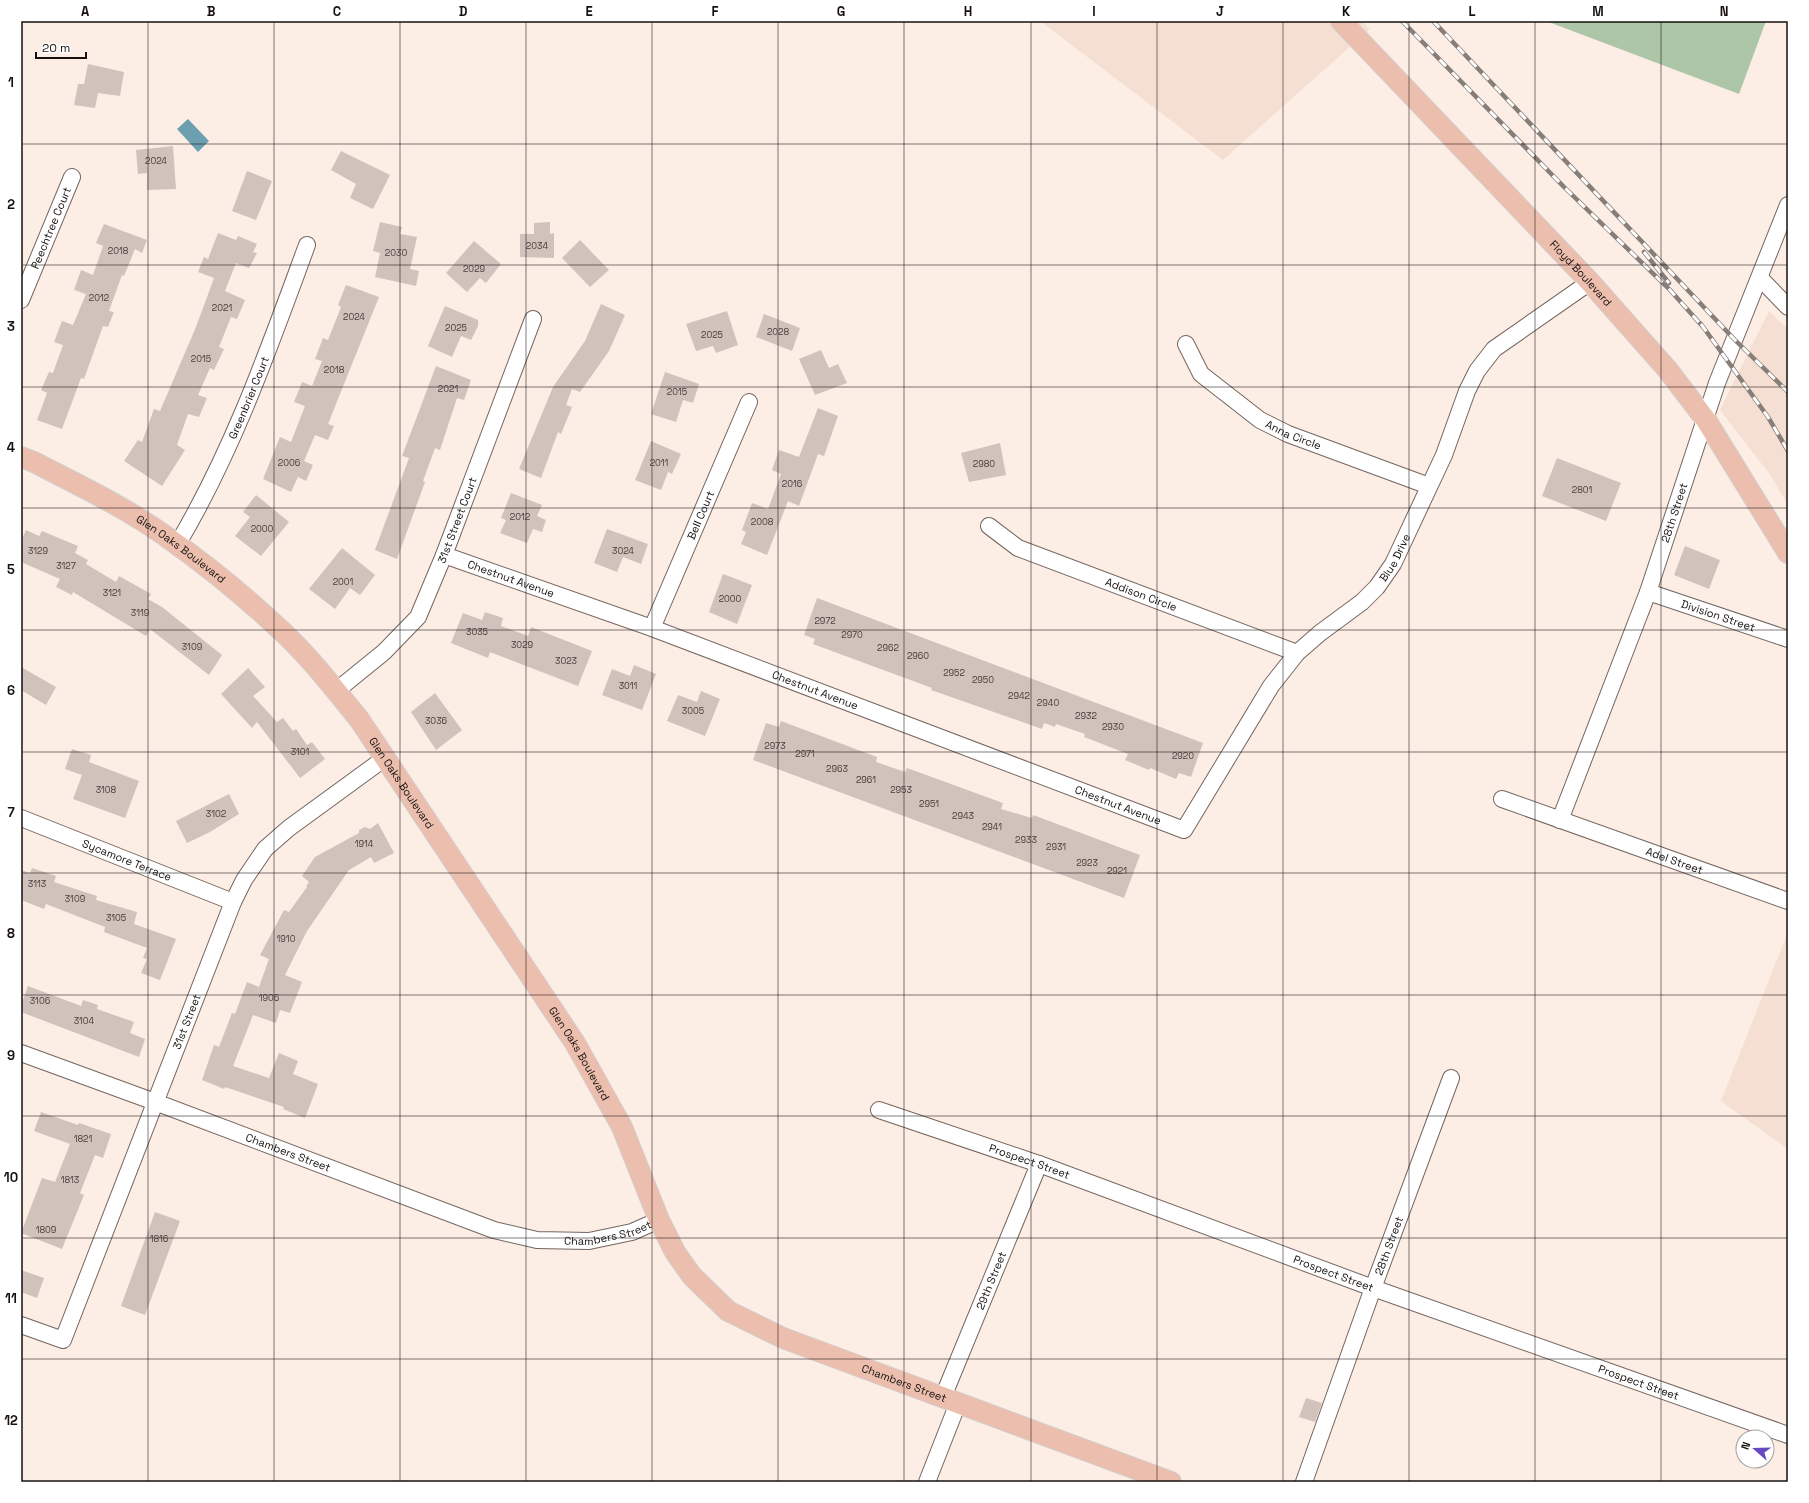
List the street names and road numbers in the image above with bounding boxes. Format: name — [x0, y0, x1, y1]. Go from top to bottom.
street label: Peechtree Court — [28, 185, 74, 271]
street label: Floyd Boulevard — [1547, 237, 1615, 309]
street label: Greenbrier Court — [225, 354, 272, 441]
street label: Anna Circle — [1263, 417, 1323, 453]
street label: 31st Street Court — [434, 475, 480, 565]
street label: 28th Street — [1658, 481, 1691, 544]
street label: Bell Court — [684, 488, 717, 542]
street label: Glen Oaks Boulevard — [134, 512, 229, 586]
street label: Blue Drive — [1376, 532, 1413, 584]
street label: Chestnut Avenue — [466, 557, 556, 600]
street label: Addison Circle — [1103, 574, 1179, 614]
street label: Division Street — [1679, 597, 1757, 634]
street label: Chestnut Avenue — [770, 667, 860, 713]
street label: Glen Oaks Boulevard — [366, 734, 437, 831]
street label: Chestnut Avenue — [1073, 782, 1163, 828]
street label: Sycamore Terrace — [80, 836, 174, 884]
street label: Adel Street — [1644, 844, 1705, 877]
street label: 31st Street — [169, 992, 204, 1051]
street label: Glen Oaks Boulevard — [546, 1004, 613, 1103]
street label: Chambers Street — [244, 1130, 333, 1175]
street label: Prospect Street — [987, 1141, 1072, 1182]
street label: 28th Street — [1371, 1214, 1406, 1277]
street label: Chambers Street — [564, 1217, 654, 1248]
street label: 29th Street — [973, 1249, 1009, 1312]
street label: Prospect Street — [1291, 1252, 1376, 1295]
street label: Chambers Street — [860, 1361, 949, 1405]
street label: Prospect Street — [1596, 1361, 1681, 1403]

